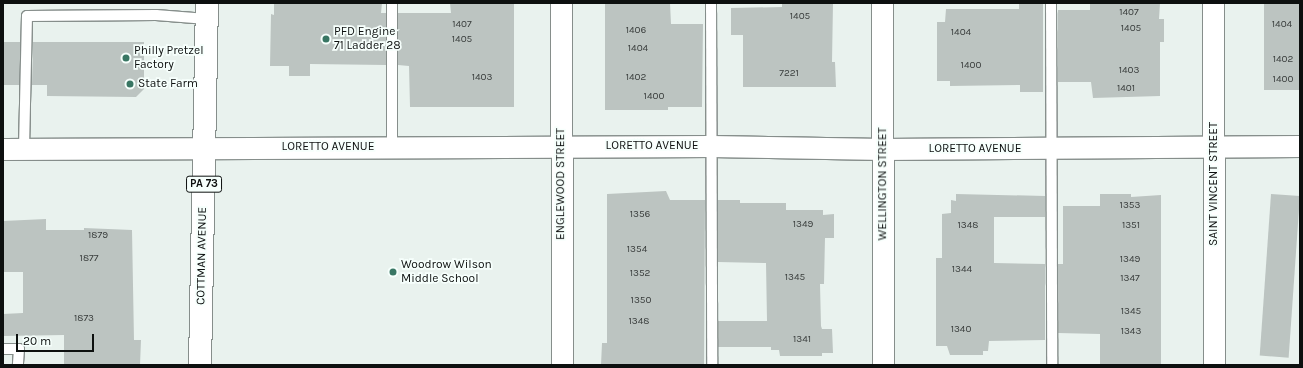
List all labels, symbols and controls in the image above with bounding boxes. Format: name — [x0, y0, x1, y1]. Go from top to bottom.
house number: 1407 — [1119, 7, 1139, 19]
house number: 1405 — [790, 11, 810, 23]
house number: 1407 — [452, 19, 472, 31]
house number: 1404 — [1272, 19, 1292, 31]
house number: 1405 — [1121, 23, 1141, 35]
place label: PFD Engine 71 Ladder 28 — [334, 25, 401, 53]
house number: 1406 — [626, 25, 646, 37]
house number: 1404 — [951, 27, 971, 39]
marker: PFD Engine 71 Ladder 28 — [321, 34, 331, 44]
house number: 1405 — [452, 34, 472, 46]
house number: 1404 — [628, 43, 648, 55]
place label: Philly Pretzel Factory — [134, 44, 203, 72]
marker: Philly Pretzel Factory — [121, 53, 131, 63]
house number: 1402 — [1273, 54, 1293, 66]
house number: 1400 — [961, 60, 981, 72]
house number: 1403 — [1119, 65, 1139, 77]
house number: 7221 — [779, 68, 799, 80]
house number: 1403 — [472, 72, 492, 84]
house number: 1402 — [626, 72, 646, 84]
house number: 1400 — [1273, 74, 1293, 86]
place label: State Farm — [138, 77, 198, 91]
marker: State Farm — [125, 79, 135, 89]
house number: 1401 — [1117, 83, 1135, 95]
house number: 1400 — [644, 91, 664, 103]
street label: SAINT VINCENT STREET — [1207, 122, 1221, 246]
street label: ENGLEWOOD STREET — [554, 128, 568, 240]
street label: WELLINGTON STREET — [876, 128, 890, 240]
street label: LORETTO AVENUE — [606, 139, 698, 153]
street label: LORETTO AVENUE — [282, 140, 374, 154]
street label: LORETTO AVENUE — [929, 142, 1021, 156]
road number: PA 73 — [186, 175, 222, 193]
house number: 1353 — [1120, 200, 1140, 212]
street label: COTTMAN AVENUE — [194, 207, 210, 305]
house number: 1356 — [630, 209, 650, 221]
house number: 1349 — [793, 219, 813, 231]
house number: 1348 — [958, 220, 978, 232]
house number: 1351 — [1122, 220, 1140, 232]
house number: 1879 — [88, 230, 108, 242]
house number: 1354 — [627, 244, 647, 256]
house number: 1877 — [80, 253, 98, 265]
house number: 1349 — [1120, 254, 1140, 266]
place label: Woodrow Wilson Middle School — [401, 258, 492, 286]
house number: 1344 — [952, 264, 972, 276]
marker: Woodrow Wilson Middle School — [388, 267, 398, 277]
house number: 1352 — [630, 268, 650, 280]
house number: 1345 — [785, 272, 805, 284]
house number: 1347 — [1120, 273, 1140, 285]
house number: 1350 — [631, 295, 651, 307]
house number: 1345 — [1121, 306, 1141, 318]
house number: 1873 — [74, 313, 94, 325]
house number: 1348 — [629, 316, 649, 328]
house number: 1340 — [951, 324, 971, 336]
scale bar — [18, 326, 96, 352]
house number: 1343 — [1121, 326, 1141, 338]
text: 20 m — [23, 334, 51, 348]
house number: 1341 — [793, 334, 811, 346]

